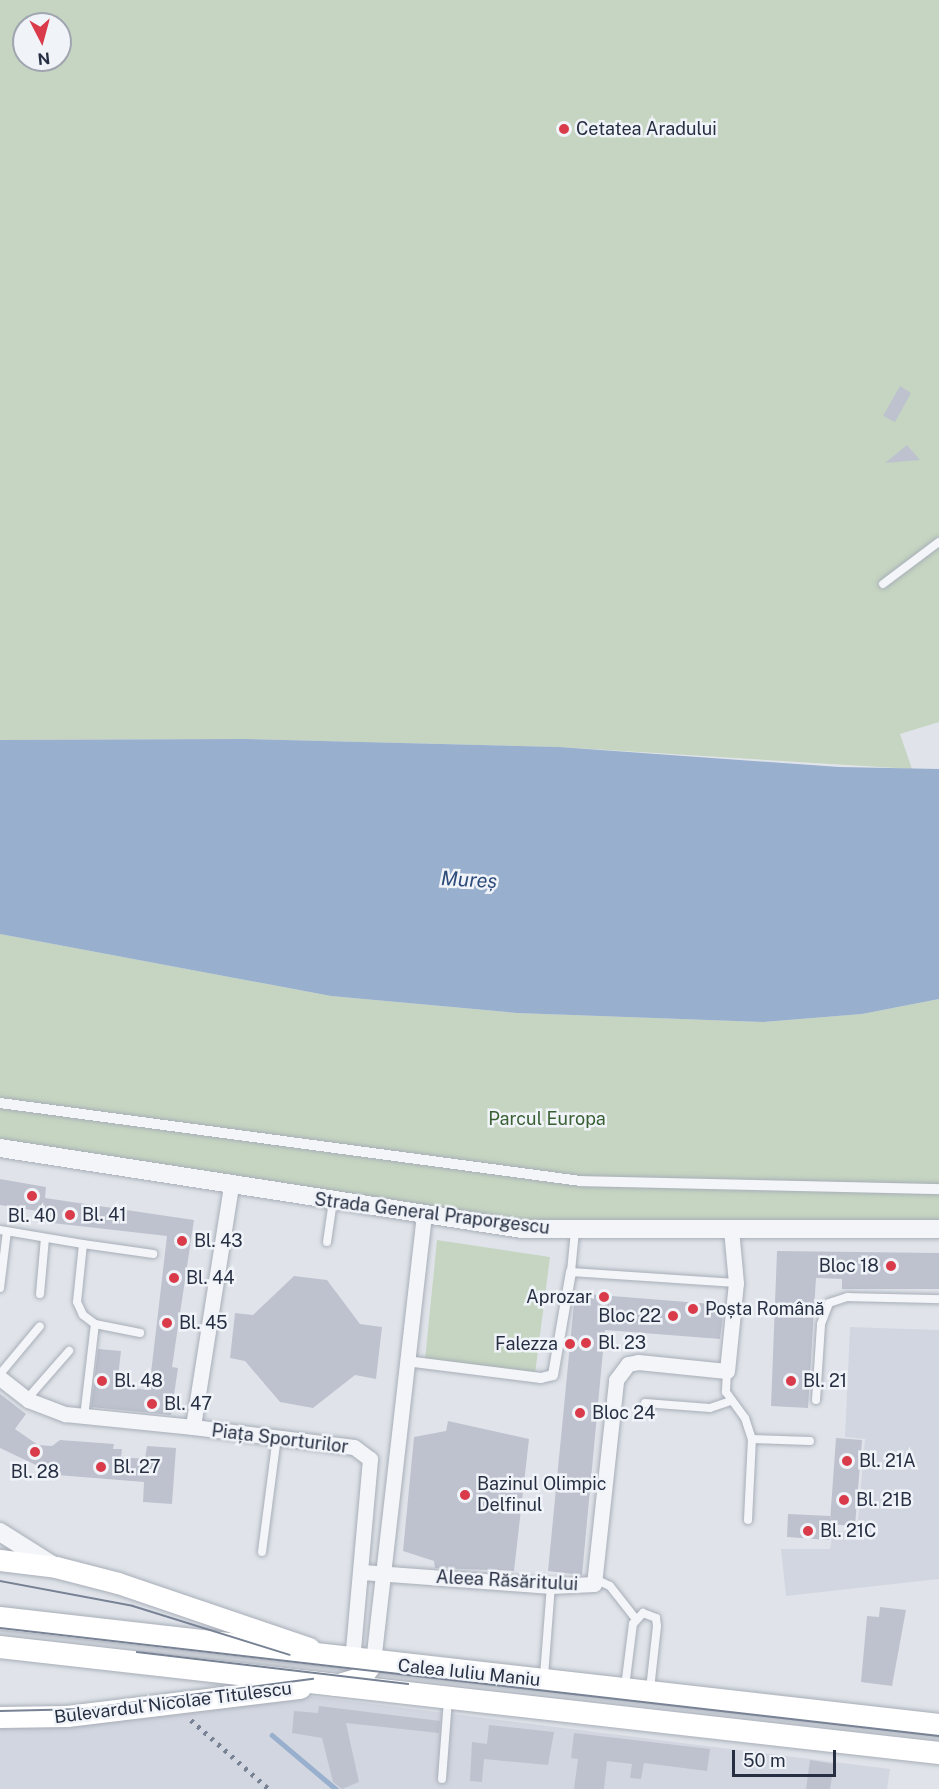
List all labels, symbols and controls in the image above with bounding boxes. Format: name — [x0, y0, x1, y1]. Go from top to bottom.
north arrow — [12, 12, 72, 72]
text: N — [37, 48, 51, 69]
place label: Cetatea Aradului — [576, 118, 717, 140]
marker: Cetatea Aradului — [557, 122, 571, 136]
water label: Mureș — [440, 867, 498, 893]
park label: Parcul Europa — [488, 1108, 606, 1130]
marker: Bl. 40 — [25, 1189, 39, 1203]
street label: Strada General Praporgescu — [313, 1189, 551, 1239]
place label: Bl. 41 — [82, 1204, 127, 1226]
place label: Bl. 40 — [8, 1205, 56, 1227]
marker: Bl. 41 — [63, 1208, 77, 1222]
place label: Bl. 43 — [194, 1230, 243, 1252]
marker: Bl. 43 — [175, 1234, 189, 1248]
place label: Bloc 18 — [819, 1255, 879, 1277]
marker: Bloc 18 — [884, 1259, 898, 1273]
place label: Bl. 44 — [186, 1267, 235, 1289]
marker: Bl. 44 — [167, 1271, 181, 1285]
place label: Aprozar — [526, 1286, 592, 1308]
marker: Aprozar — [597, 1290, 611, 1304]
place label: Poșta Română — [705, 1298, 824, 1320]
marker: Poșta Română — [686, 1302, 700, 1316]
place label: Bloc 22 — [598, 1305, 661, 1327]
marker: Bloc 22 — [666, 1309, 680, 1323]
place label: Bl. 45 — [179, 1312, 228, 1334]
marker: Bl. 45 — [160, 1316, 174, 1330]
place label: Bl. 23 — [598, 1332, 646, 1354]
place label: Falezza — [495, 1333, 558, 1355]
marker: Bl. 23 — [579, 1336, 593, 1350]
marker: Falezza — [563, 1337, 577, 1351]
place label: Bl. 48 — [114, 1370, 163, 1392]
place label: Bl. 21 — [803, 1370, 847, 1392]
marker: Bl. 48 — [95, 1374, 109, 1388]
marker: Bl. 21 — [784, 1374, 798, 1388]
place label: Bl. 47 — [164, 1393, 212, 1415]
marker: Bl. 47 — [145, 1397, 159, 1411]
place label: Bloc 24 — [592, 1402, 655, 1424]
marker: Bloc 24 — [573, 1406, 587, 1420]
street label: Piața Sporturilor — [210, 1420, 350, 1458]
marker: Bl. 28 — [28, 1445, 42, 1459]
place label: Bl. 21A — [859, 1450, 916, 1472]
marker: Bl. 21A — [840, 1454, 854, 1468]
place label: Bl. 27 — [113, 1456, 161, 1478]
marker: Bl. 27 — [94, 1460, 108, 1474]
place label: Bl. 28 — [11, 1461, 59, 1483]
place label: Bazinul Olimpic Delfinul — [477, 1474, 607, 1516]
marker: Bazinul Olimpic Delfinul — [458, 1488, 472, 1502]
place label: Bl. 21B — [856, 1489, 912, 1511]
marker: Bl. 21B — [837, 1493, 851, 1507]
place label: Bl. 21C — [820, 1520, 876, 1542]
marker: Bl. 21C — [801, 1524, 815, 1538]
street label: Aleea Răsăritului — [435, 1566, 579, 1596]
street label: Calea Iuliu Maniu — [397, 1655, 541, 1691]
street label: Bulevardul Nicolae Titulescu — [53, 1678, 293, 1728]
scale bar — [735, 1738, 838, 1776]
text: 50 m — [743, 1750, 786, 1771]

